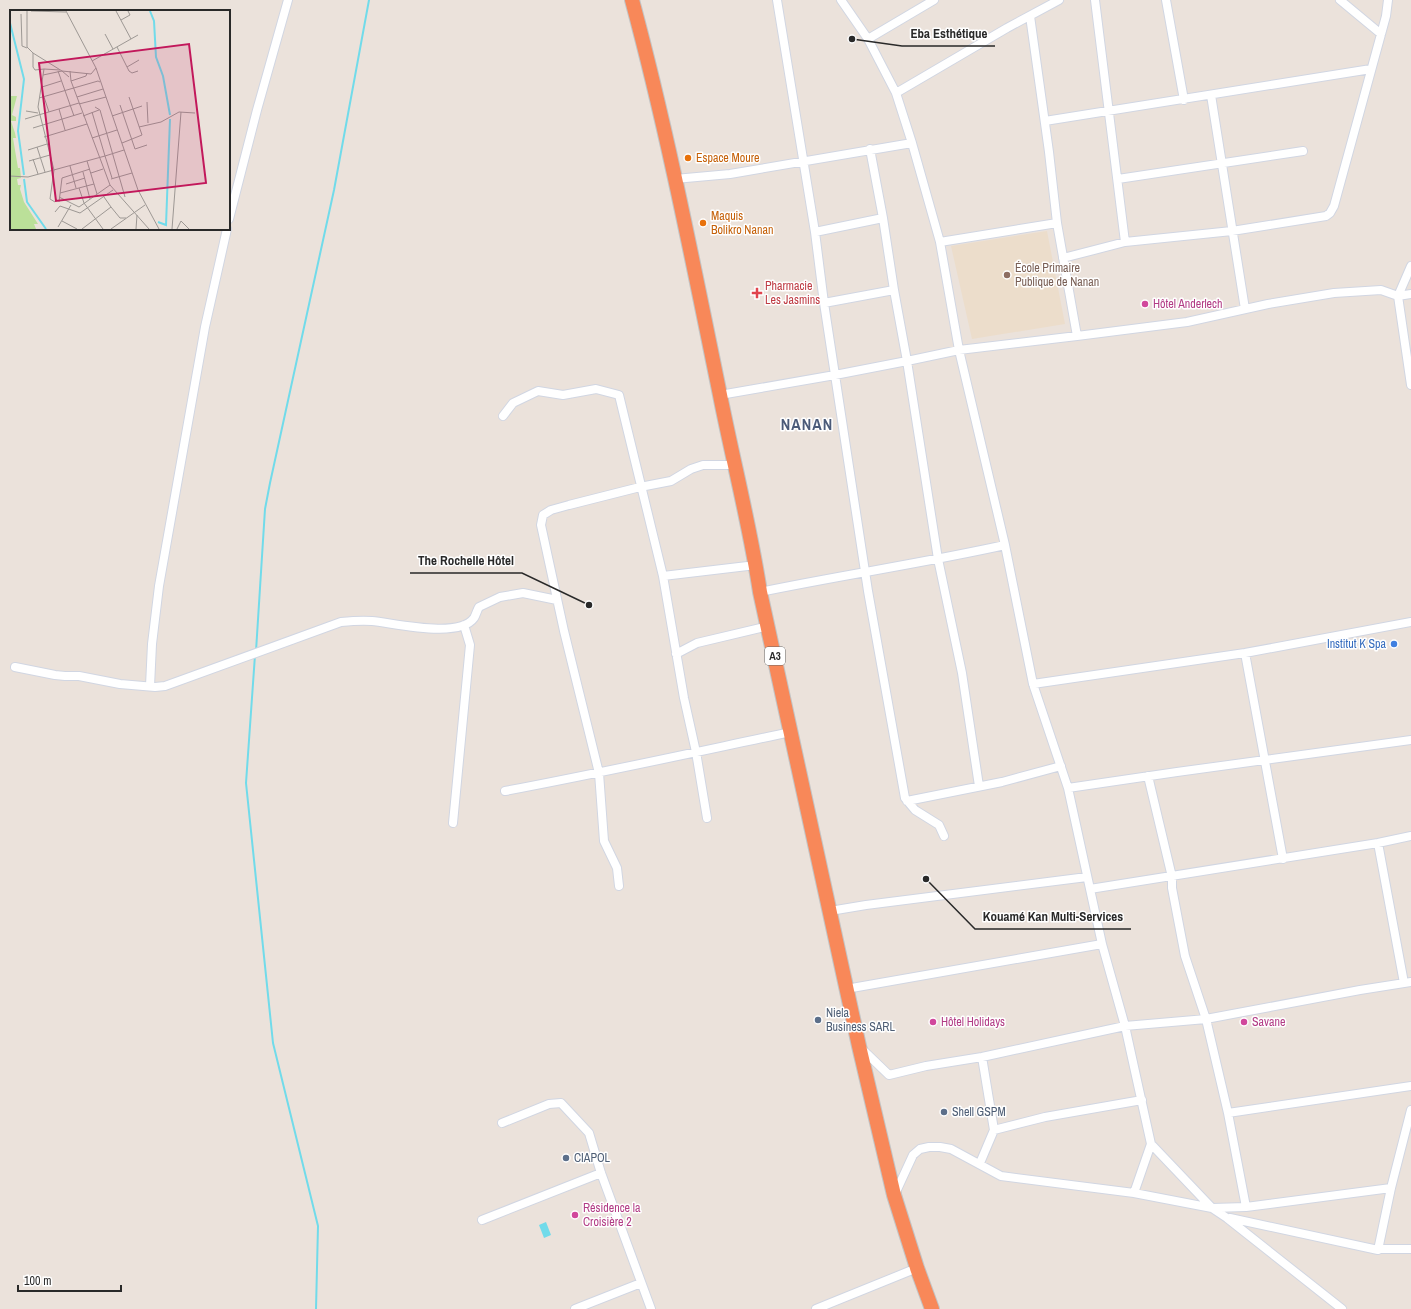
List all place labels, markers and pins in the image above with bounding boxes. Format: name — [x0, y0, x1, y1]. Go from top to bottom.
callout: Eba Esthétique — [902, 21, 995, 46]
place label: Espace Moure — [696, 150, 759, 166]
marker: Espace Moure — [683, 153, 693, 163]
place label: Maquis Bolikro Nanan — [711, 208, 773, 238]
marker: Maquis Bolikro Nanan — [698, 218, 708, 228]
place label: École Primaire Publique de Nanan — [1015, 260, 1099, 290]
marker: École Primaire Publique de Nanan — [1002, 270, 1012, 280]
place label: Pharmacie Les Jasmins — [765, 278, 820, 308]
marker: Pharmacie Les Jasmins — [752, 288, 762, 298]
place label: Hôtel Anderlech — [1153, 296, 1222, 312]
marker: Hôtel Anderlech — [1140, 299, 1150, 309]
callout: The Rochelle Hôtel — [410, 548, 522, 573]
place label: Institut K Spa — [1327, 636, 1387, 652]
marker: Institut K Spa — [1389, 639, 1399, 649]
callout: Kouamé Kan Multi-Services — [975, 904, 1131, 929]
place label: Niela Business SARL — [826, 1005, 895, 1035]
place label: Hôtel Holidays — [941, 1014, 1005, 1030]
place label: Savane — [1252, 1014, 1285, 1030]
marker: Niela Business SARL — [813, 1015, 823, 1025]
marker: Hôtel Holidays — [928, 1017, 938, 1027]
marker: Savane — [1239, 1017, 1249, 1027]
place label: Shell GSPM — [952, 1104, 1006, 1120]
marker: Shell GSPM — [939, 1107, 949, 1117]
place label: CIAPOL — [574, 1150, 611, 1166]
marker: CIAPOL — [561, 1153, 571, 1163]
place label: Résidence la Croisière 2 — [583, 1200, 641, 1230]
marker: Résidence la Croisière 2 — [570, 1210, 580, 1220]

